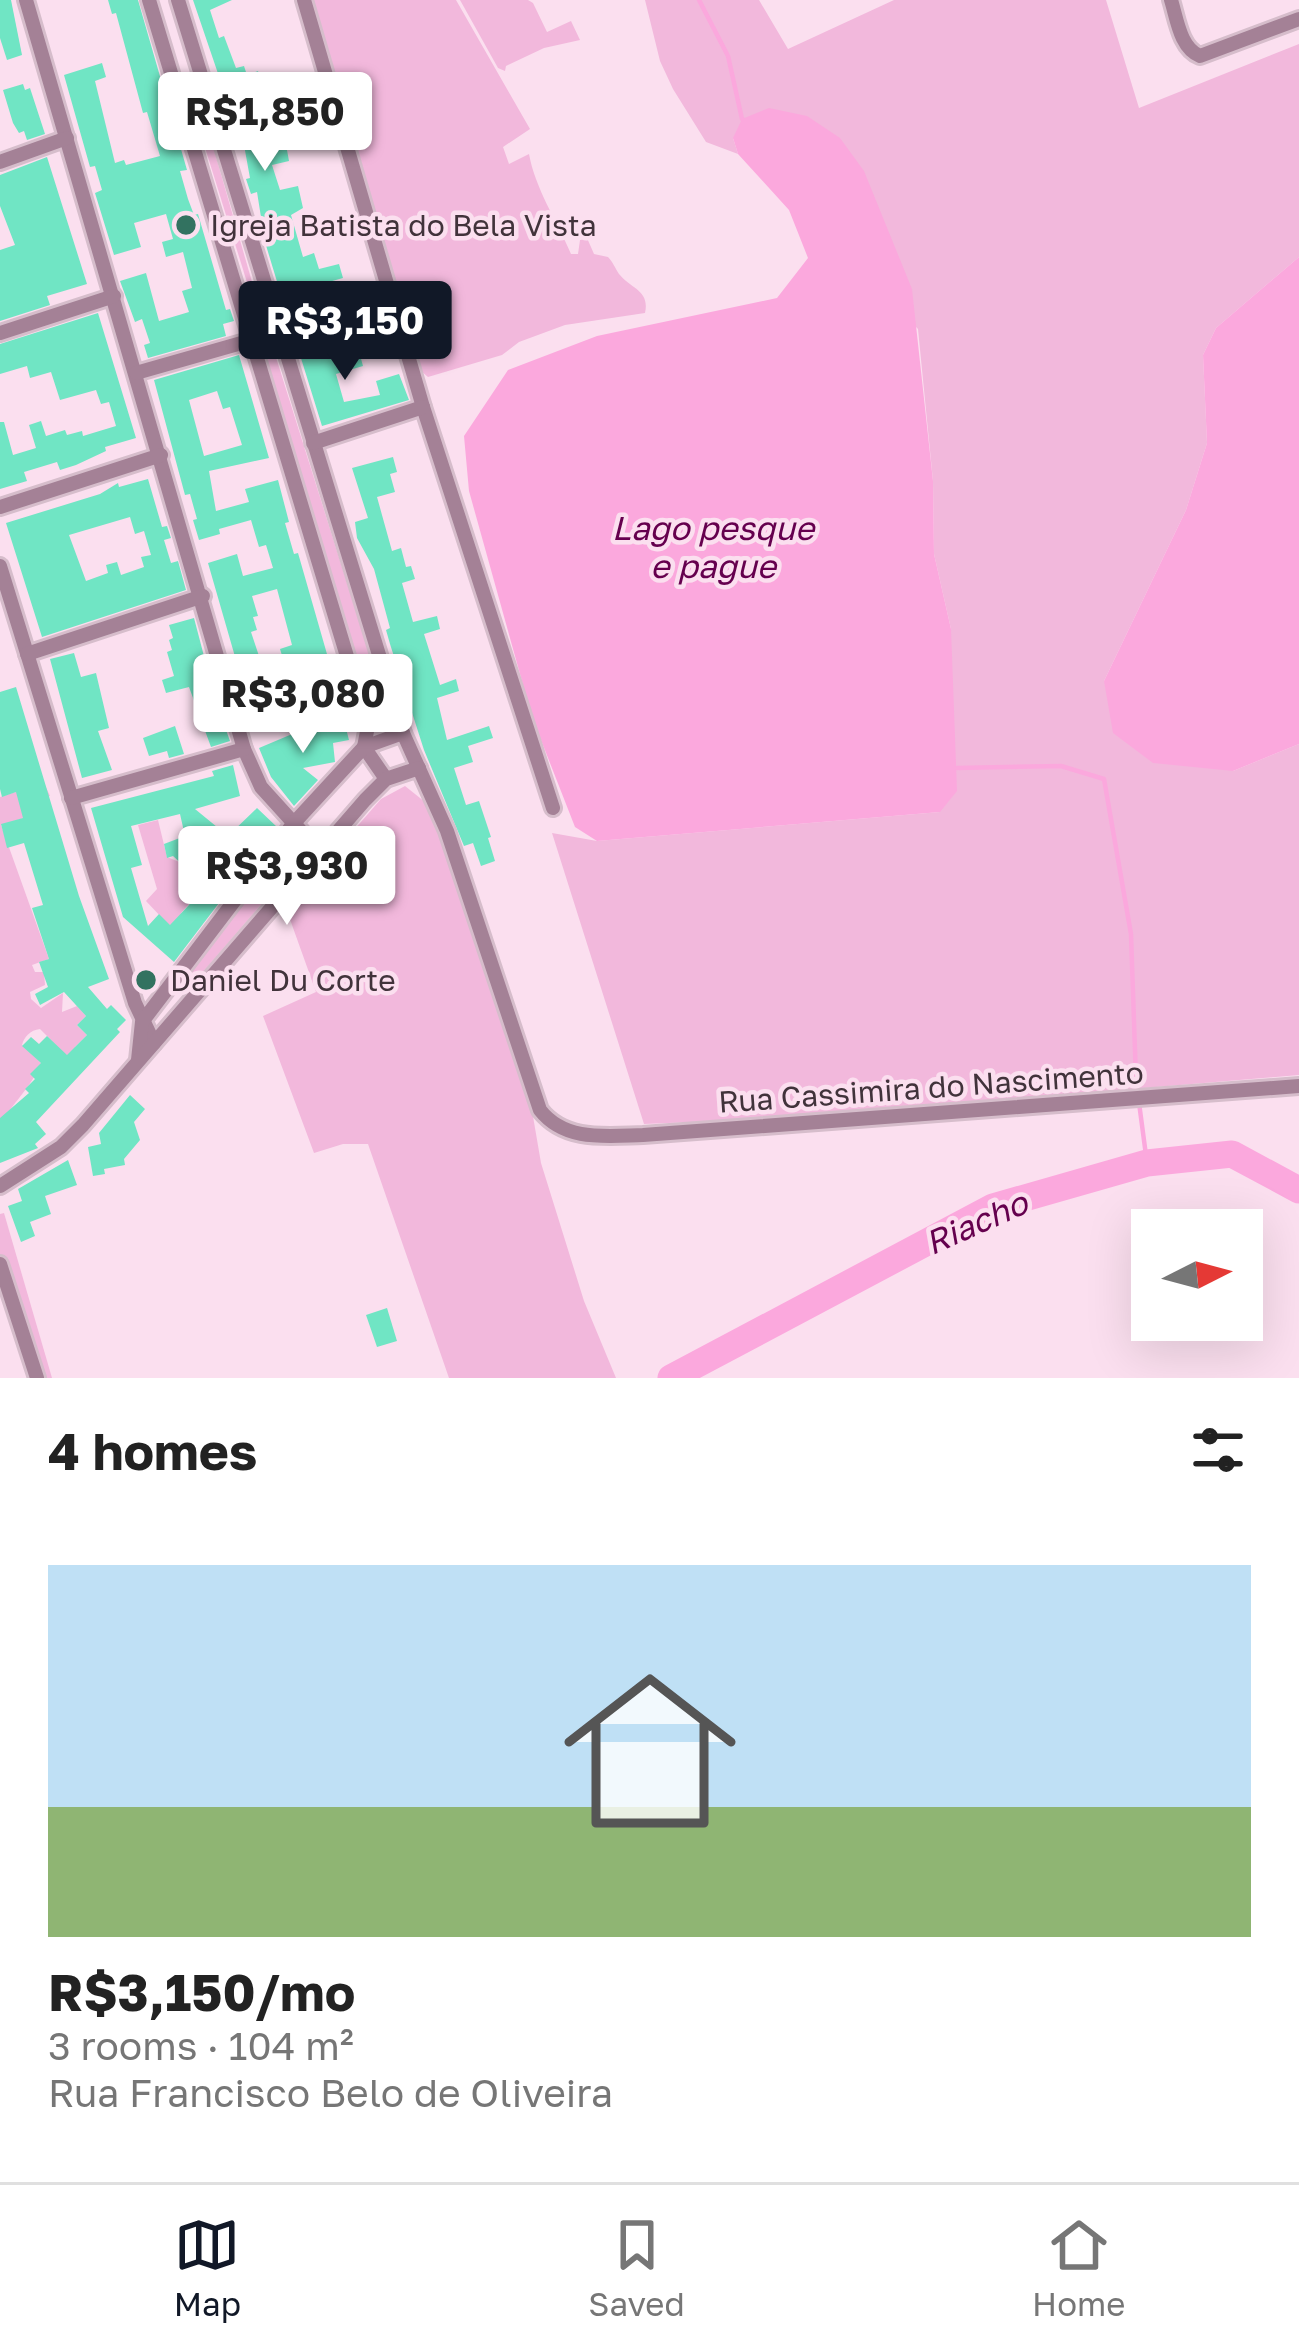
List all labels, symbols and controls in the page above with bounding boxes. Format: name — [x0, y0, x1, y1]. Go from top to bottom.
pin: R$1,850 — [154, 72, 376, 174]
text: R$1,850 — [185, 87, 345, 134]
place label: Igreja Batista do Bela Vista — [210, 207, 597, 243]
marker: Igreja Batista do Bela Vista — [173, 212, 199, 238]
pin: R$3,150 — [234, 281, 456, 383]
text: R$3,150 — [266, 296, 424, 343]
water label: Lago pesque e pague — [612, 508, 817, 585]
pin: R$3,080 — [192, 654, 414, 756]
text: R$3,080 — [220, 669, 386, 716]
pin: R$3,930 — [176, 826, 398, 928]
text: R$3,930 — [205, 841, 369, 888]
place label: Daniel Du Corte — [170, 962, 396, 998]
marker: Daniel Du Corte — [133, 967, 159, 993]
street label: Rua Cassimira do Nascimento — [717, 1054, 1145, 1120]
water label: Riacho — [919, 1181, 1035, 1262]
north arrow — [1131, 1209, 1263, 1341]
map controls — [1131, 1209, 1263, 1341]
icon: filters — [1185, 1417, 1251, 1483]
text: 4 homes — [48, 1420, 257, 1481]
icon: home — [542, 1643, 758, 1859]
text: R$3,150/mo — [48, 1961, 355, 2022]
text: 3 rooms · 104 m² — [48, 2022, 354, 2069]
text: Rua Francisco Belo de Oliveira — [48, 2069, 613, 2116]
tab: Map — [174, 2212, 241, 2323]
tab: Saved — [588, 2212, 685, 2323]
tab: Home — [1032, 2212, 1125, 2323]

